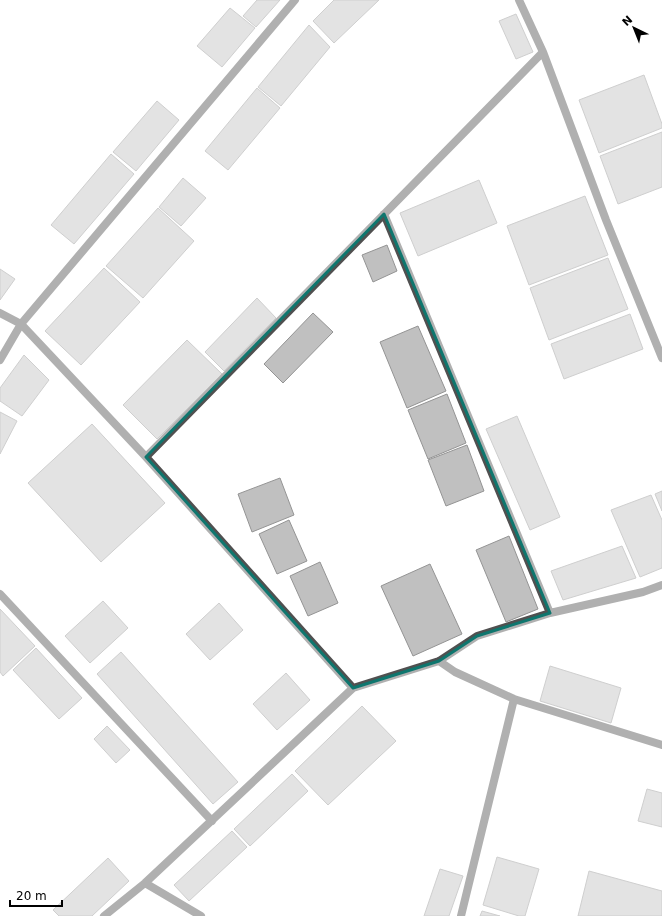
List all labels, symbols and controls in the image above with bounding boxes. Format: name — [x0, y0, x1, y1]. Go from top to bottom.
north arrow — [614, 8, 654, 48]
text: N — [620, 13, 635, 29]
scale bar — [10, 882, 62, 908]
text: 20 m — [16, 889, 47, 903]

